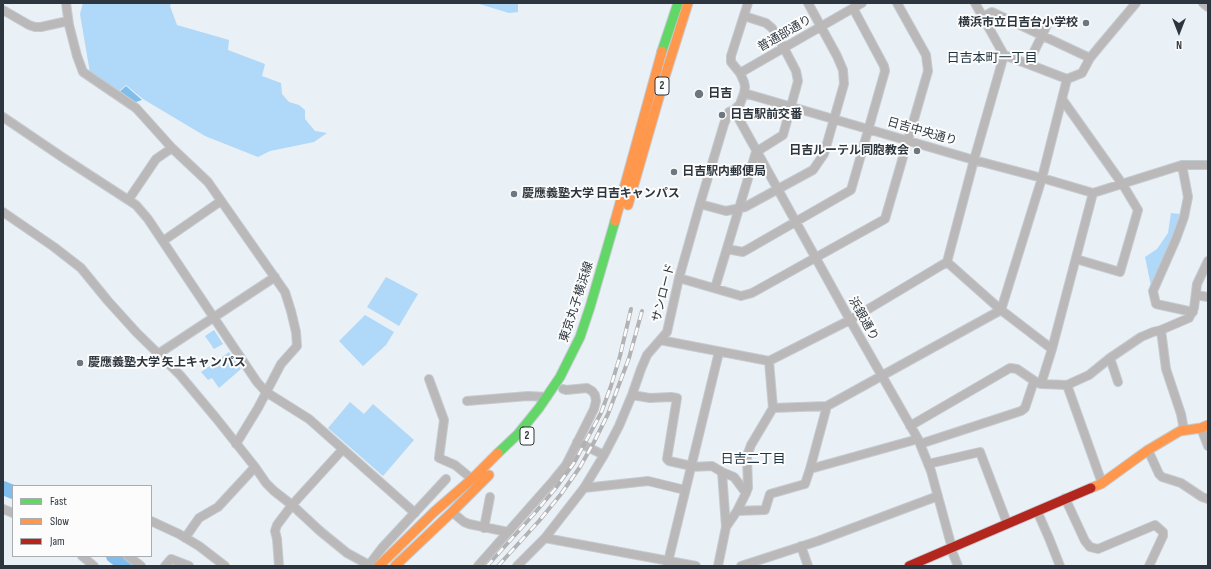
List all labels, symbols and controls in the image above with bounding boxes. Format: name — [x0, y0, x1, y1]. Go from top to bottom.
north arrow — [1159, 12, 1199, 52]
street label: 普通部通り — [755, 13, 815, 55]
place label: 横浜市立日吉台小学校 — [958, 16, 1078, 30]
marker: 横浜市立日吉台小学校 — [1081, 18, 1091, 28]
text: N — [1176, 38, 1182, 51]
district label: 日吉本町一丁目 — [947, 51, 1037, 67]
road number: 2 — [655, 77, 669, 95]
place label: 日吉 — [708, 87, 732, 101]
marker: 日吉 — [693, 88, 705, 100]
place label: 日吉駅前交番 — [730, 108, 802, 122]
marker: 日吉駅前交番 — [717, 110, 727, 120]
street label: 日吉中央通り — [885, 115, 959, 149]
place label: 日吉ルーテル同胞教会 — [789, 144, 909, 158]
marker: 日吉ルーテル同胞教会 — [912, 146, 922, 156]
place label: 日吉駅内郵便局 — [682, 165, 766, 179]
marker: 日吉駅内郵便局 — [669, 167, 679, 177]
place label: 慶應義塾大学 日吉キャンパス — [522, 187, 680, 201]
marker: 慶應義塾大学 日吉キャンパス — [509, 189, 519, 199]
street label: 東京丸子横浜線 — [557, 260, 597, 344]
street label: サンロード — [650, 262, 678, 324]
street label: 浜銀通り — [845, 295, 881, 343]
place label: 慶應義塾大学 矢上キャンパス — [88, 356, 246, 370]
marker: 慶應義塾大学 矢上キャンパス — [75, 358, 85, 368]
road number: 2 — [520, 427, 534, 445]
district label: 日吉二丁目 — [721, 452, 785, 468]
legend — [12, 485, 152, 557]
text: Fast — [50, 494, 67, 509]
text: Slow — [50, 514, 69, 529]
text: Jam — [50, 534, 65, 549]

